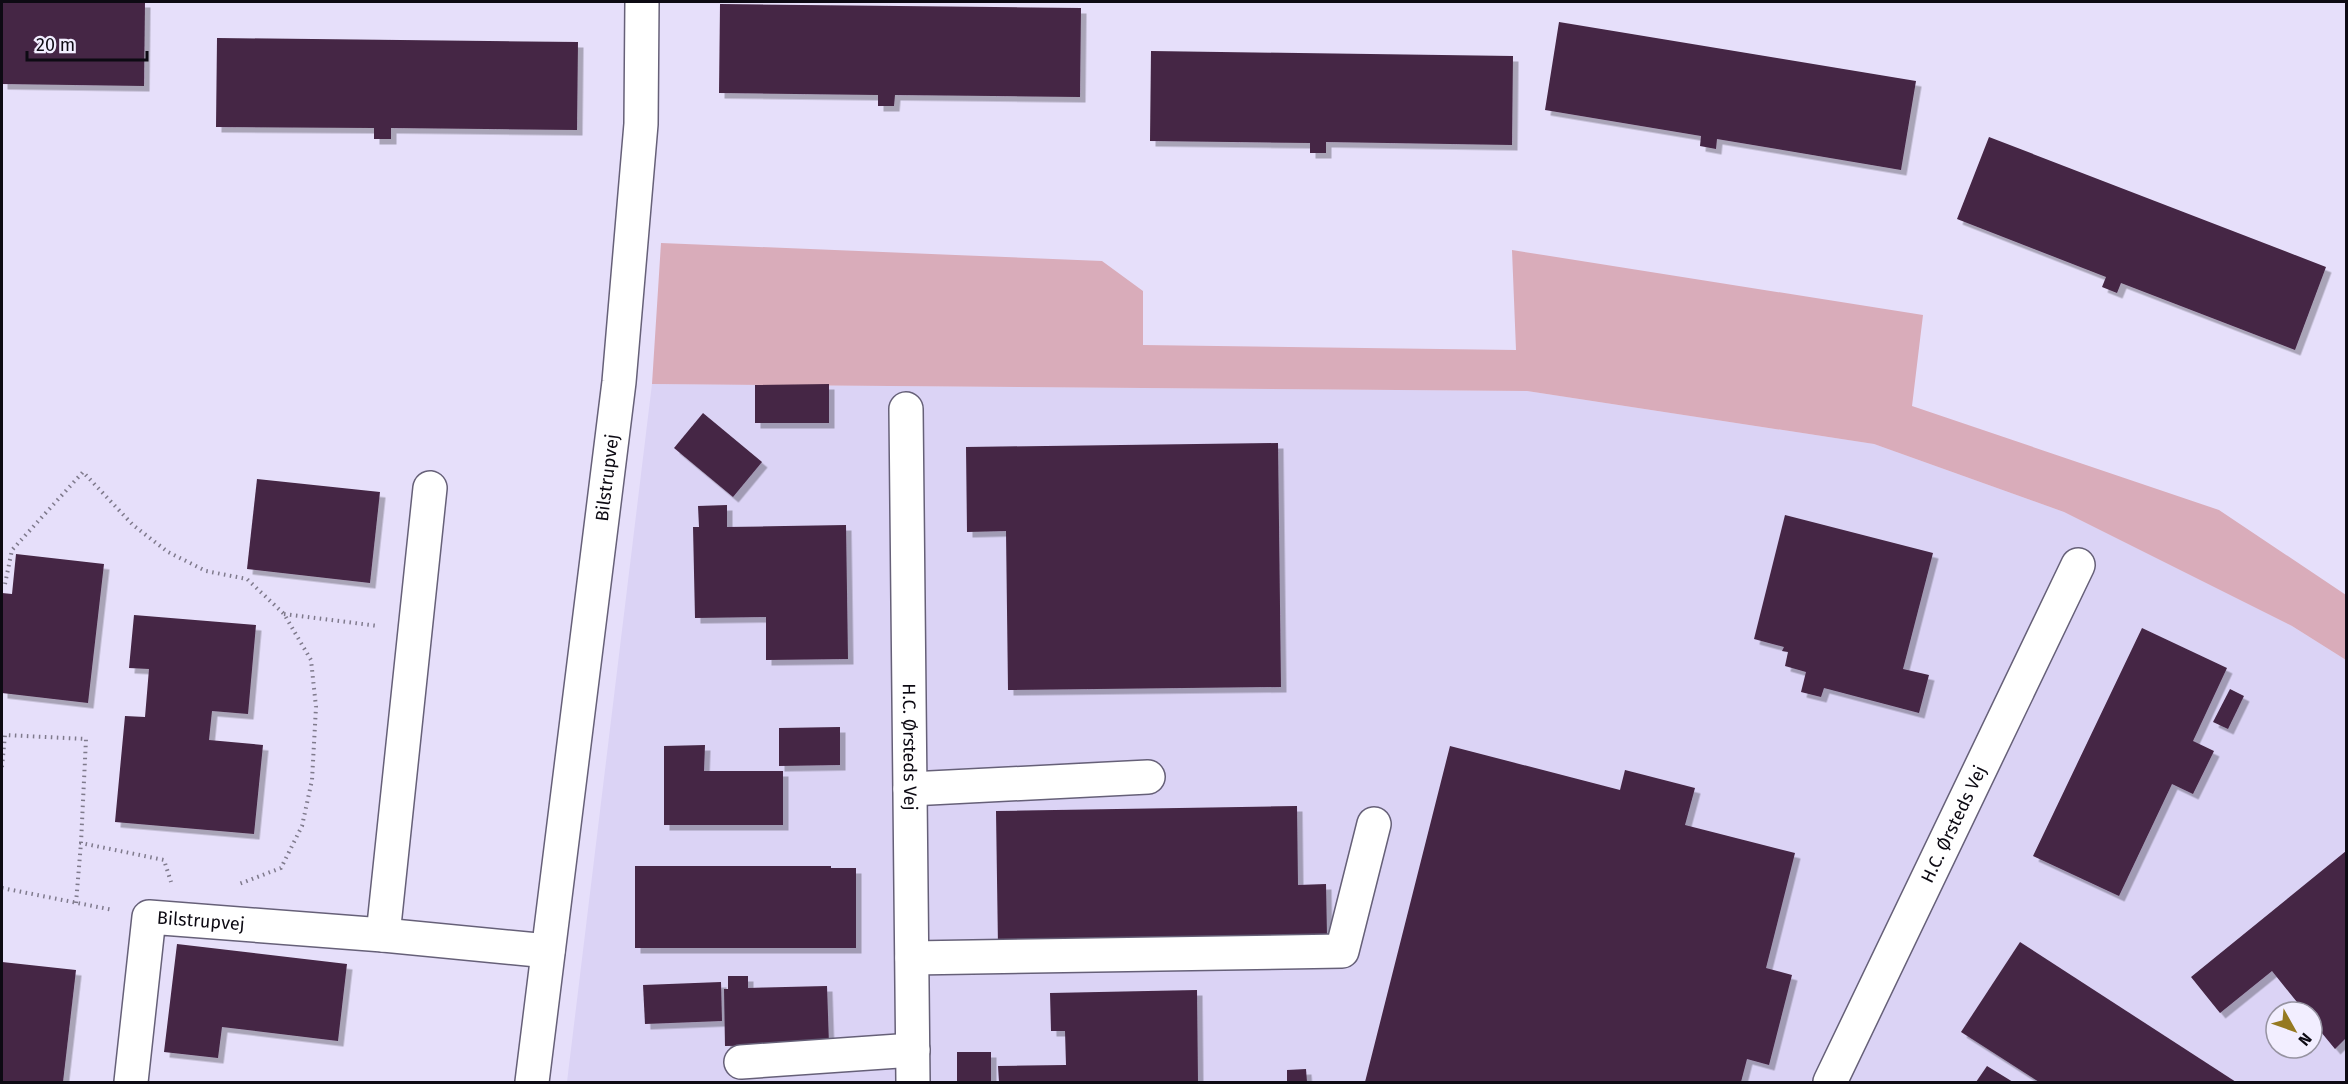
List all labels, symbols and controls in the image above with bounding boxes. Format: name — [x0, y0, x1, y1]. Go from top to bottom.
scale bar — [27, 24, 147, 62]
text: 20 m — [36, 34, 75, 56]
street label: Bilstrupvej — [591, 433, 623, 523]
street label: H.C. Ørsteds Vej — [898, 683, 921, 811]
street label: H.C. Ørsteds Vej — [1916, 762, 1991, 886]
street label: Bilstrupvej — [156, 907, 246, 935]
north arrow — [2264, 1000, 2324, 1060]
text: N — [2294, 1029, 2316, 1049]

